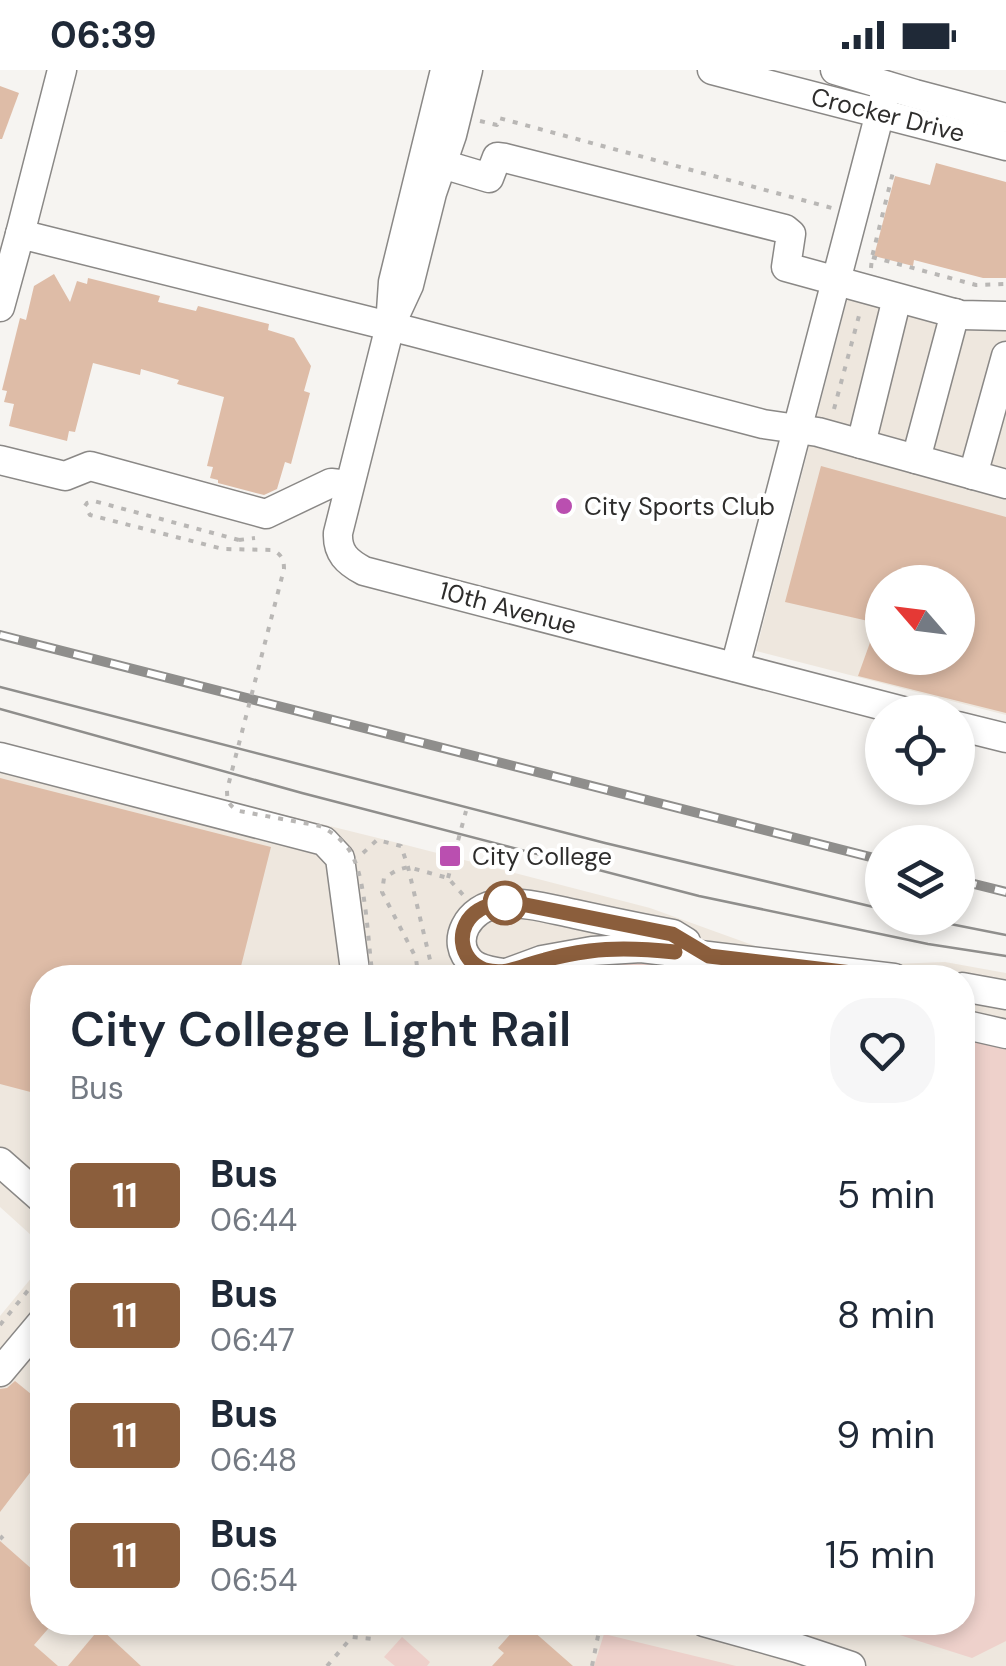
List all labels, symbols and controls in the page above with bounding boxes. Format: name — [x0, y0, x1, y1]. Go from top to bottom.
text: 06:39 — [50, 10, 157, 60]
street label: Crocker Drive — [808, 80, 968, 150]
place label: City Sports Club — [584, 490, 775, 523]
marker: City Sports Club — [553, 495, 575, 517]
north arrow — [865, 565, 975, 675]
map controls — [865, 565, 975, 935]
street label: 10th Avenue — [436, 574, 580, 642]
button: locate — [865, 695, 975, 805]
button: layers — [865, 825, 975, 935]
place label: City College — [472, 840, 612, 873]
marker: City College — [437, 843, 463, 869]
unlabelled marker — [484, 882, 526, 924]
text: City College Light Rail — [70, 998, 571, 1061]
button: heart — [830, 998, 935, 1103]
text: Bus — [70, 1067, 124, 1109]
text: Bus — [210, 1149, 278, 1199]
text: 5 min — [837, 1170, 935, 1220]
text: 11 — [112, 1172, 138, 1218]
text: 06:44 — [210, 1199, 297, 1241]
text: Bus — [210, 1269, 278, 1319]
text: 8 min — [837, 1290, 935, 1340]
text: 11 — [112, 1292, 138, 1338]
text: 06:47 — [210, 1319, 295, 1361]
text: Bus — [210, 1389, 278, 1439]
text: 9 min — [836, 1410, 935, 1460]
text: 11 — [112, 1412, 138, 1458]
text: 06:48 — [210, 1439, 297, 1481]
text: Bus — [210, 1509, 278, 1559]
text: 15 min — [825, 1530, 935, 1580]
text: 11 — [112, 1532, 138, 1578]
text: 06:54 — [210, 1559, 297, 1601]

